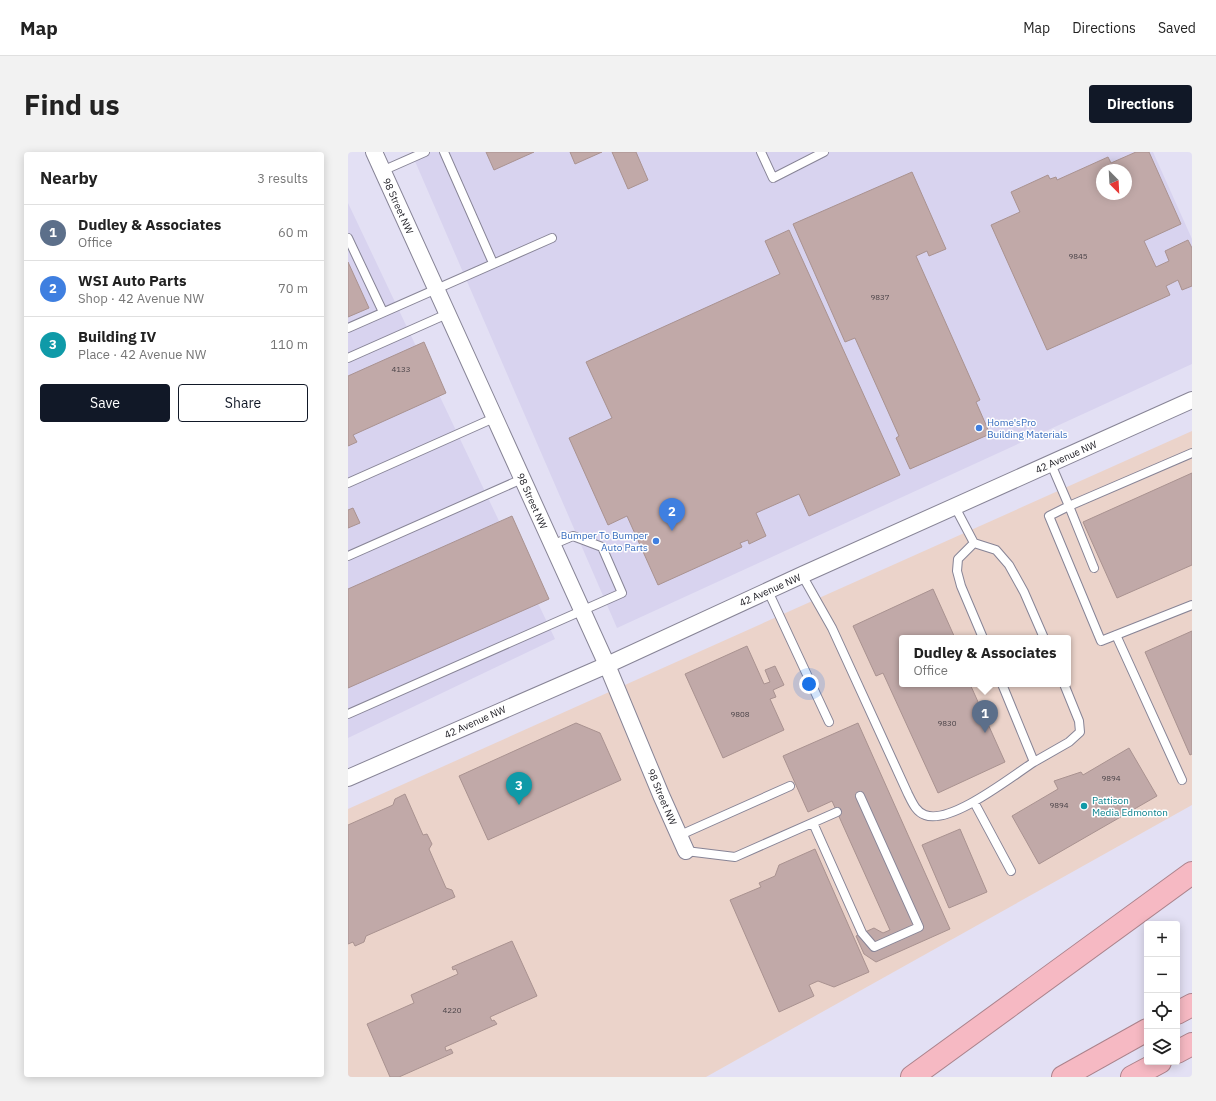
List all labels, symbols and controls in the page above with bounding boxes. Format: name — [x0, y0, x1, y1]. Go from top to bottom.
text: Map — [20, 16, 58, 40]
text: Map — [1023, 19, 1050, 37]
text: Directions — [1072, 19, 1136, 37]
text: Saved — [1158, 19, 1196, 37]
button: Directions — [1089, 85, 1192, 123]
text: Find us — [24, 86, 120, 123]
north arrow — [1096, 164, 1132, 200]
text: Nearby — [40, 167, 98, 189]
text: 3 results — [257, 170, 308, 187]
street label: 98 Street NW — [380, 176, 416, 236]
text: Dudley & Associates — [78, 215, 221, 234]
text: 1 — [49, 224, 57, 241]
text: 60 m — [278, 224, 308, 241]
text: Office — [78, 234, 112, 251]
house number: 9845 — [1068, 251, 1088, 261]
text: WSI Auto Parts — [78, 271, 186, 290]
text: 2 — [49, 280, 57, 297]
text: 70 m — [278, 280, 308, 297]
text: Shop · 42 Avenue NW — [78, 290, 204, 307]
house number: 9837 — [870, 292, 890, 302]
text: Building IV — [78, 327, 156, 346]
text: 3 — [49, 336, 57, 353]
text: 110 m — [270, 336, 308, 353]
text: Place · 42 Avenue NW — [78, 346, 206, 363]
house number: 4133 — [391, 364, 411, 374]
button: Save — [40, 384, 170, 422]
button: Share — [178, 384, 308, 422]
place label: Home'sPro Building Materials — [987, 416, 1068, 441]
marker: Home'sPro Building Materials — [974, 423, 984, 433]
street label: 42 Avenue NW — [1033, 438, 1099, 476]
street label: 98 Street NW — [514, 471, 550, 531]
pin: 2 — [659, 498, 685, 531]
place label: Bumper To Bumper Auto Parts — [561, 529, 648, 554]
marker: Bumper To Bumper Auto Parts — [651, 536, 661, 546]
street label: 42 Avenue NW — [737, 571, 803, 609]
popup — [899, 635, 1071, 687]
text: Dudley & Associates — [913, 643, 1057, 662]
text: Office — [913, 662, 948, 679]
your location — [799, 674, 819, 694]
pin: 1 — [972, 700, 998, 733]
street label: 42 Avenue NW — [442, 703, 508, 741]
house number: 9808 — [730, 709, 750, 719]
house number: 9830 — [937, 718, 957, 728]
street label: 98 Street NW — [644, 767, 680, 827]
pin: 3 — [506, 772, 532, 805]
house number: 9894 — [1101, 773, 1121, 783]
place label: Pattison Media Edmonton — [1092, 794, 1168, 819]
house number: 9894 — [1049, 800, 1069, 810]
marker: Pattison Media Edmonton — [1079, 801, 1089, 811]
map controls — [1144, 921, 1180, 1065]
button: + — [1144, 921, 1180, 957]
button: − — [1144, 957, 1180, 993]
button: locate — [1144, 993, 1180, 1029]
house number: 4220 — [442, 1005, 462, 1015]
button: layers — [1144, 1029, 1180, 1065]

